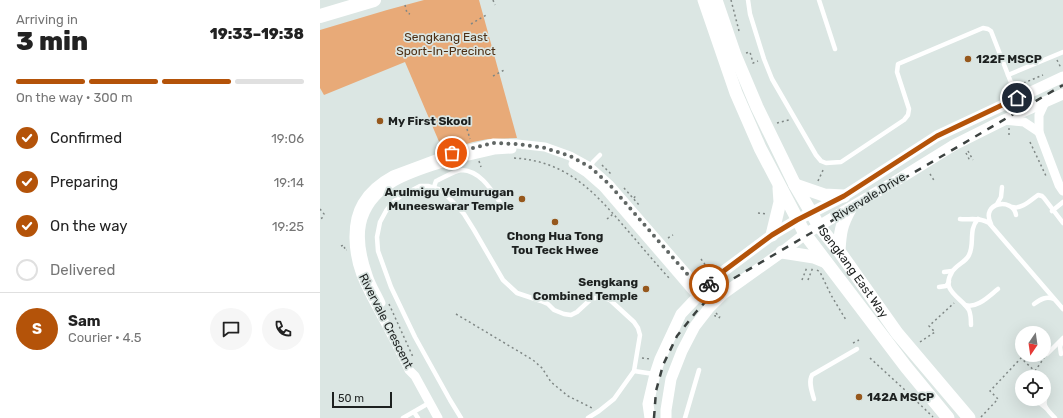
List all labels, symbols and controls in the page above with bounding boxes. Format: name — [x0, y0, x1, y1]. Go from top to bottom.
text: Arriving in — [16, 12, 78, 27]
text: 19:33–19:38 — [210, 25, 304, 43]
text: 3 min — [16, 26, 88, 57]
park label: Sengkang East Sport-In-Precinct — [396, 30, 496, 58]
place label: 122F MSCP — [976, 52, 1042, 66]
marker: 122F MSCP — [963, 54, 973, 64]
pin — [1000, 81, 1034, 115]
icon: home — [1006, 87, 1028, 109]
text: On the way · 300 m — [16, 90, 133, 105]
place label: My First Skool — [388, 114, 471, 128]
marker: My First Skool — [375, 116, 385, 126]
icon: check — [16, 127, 38, 149]
text: Confirmed — [50, 129, 122, 147]
text: 19:06 — [271, 131, 304, 146]
pin — [435, 136, 469, 170]
icon: bag — [441, 142, 463, 164]
street label: Rivervale Drive — [830, 169, 908, 224]
icon: check — [16, 171, 38, 193]
text: Preparing — [50, 173, 118, 191]
text: 19:14 — [274, 175, 304, 190]
place label: Arulmigu Velmurugan Muneeswarar Temple — [384, 185, 514, 213]
marker: Arulmigu Velmurugan Muneeswarar Temple — [517, 194, 527, 204]
icon: check — [16, 215, 38, 237]
text: On the way — [50, 217, 128, 235]
marker: Chong Hua Tong Tou Teck Hwee — [550, 217, 560, 227]
text: 19:25 — [272, 219, 304, 234]
street label: Sengkang East Way — [816, 225, 891, 321]
place label: Chong Hua Tong Tou Teck Hwee — [507, 229, 603, 257]
text: Delivered — [50, 261, 115, 279]
courier — [689, 264, 729, 304]
street label: Rivervale Crescent — [356, 271, 416, 371]
icon: bike — [698, 273, 720, 295]
place label: Sengkang Combined Temple — [533, 275, 638, 303]
marker: Sengkang Combined Temple — [641, 284, 651, 294]
button: chat — [210, 308, 252, 350]
button: phone — [262, 308, 304, 350]
text: Sam — [68, 312, 101, 330]
text: S — [32, 320, 42, 338]
north arrow — [1015, 326, 1051, 362]
map controls — [1015, 326, 1051, 406]
text: Courier · 4.5 — [68, 330, 142, 345]
button: locate — [1015, 370, 1051, 406]
scale bar — [332, 390, 392, 409]
place label: 142A MSCP — [867, 390, 934, 404]
text: 50 m — [338, 392, 364, 405]
marker: 142A MSCP — [854, 392, 864, 402]

